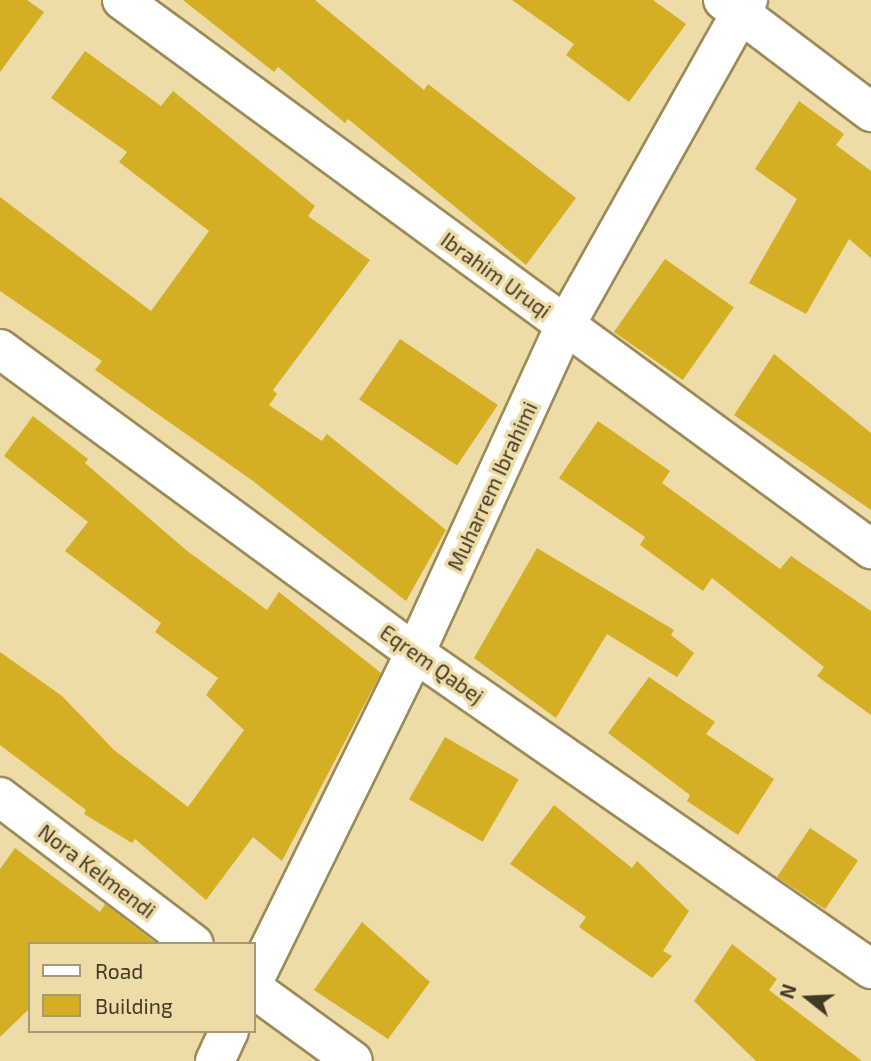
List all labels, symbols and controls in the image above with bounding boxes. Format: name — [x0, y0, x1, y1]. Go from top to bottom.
street label: Ibrahim Uruqi — [436, 227, 556, 323]
street label: Muharrem Ibrahimi — [442, 398, 542, 574]
street label: Eqrem Qabej — [375, 619, 489, 709]
street label: Nora Kelmendi — [33, 819, 161, 923]
legend — [28, 942, 256, 1033]
text: Road — [95, 958, 143, 983]
north arrow — [773, 963, 843, 1033]
text: N — [774, 981, 801, 1001]
text: Building — [95, 993, 173, 1018]

